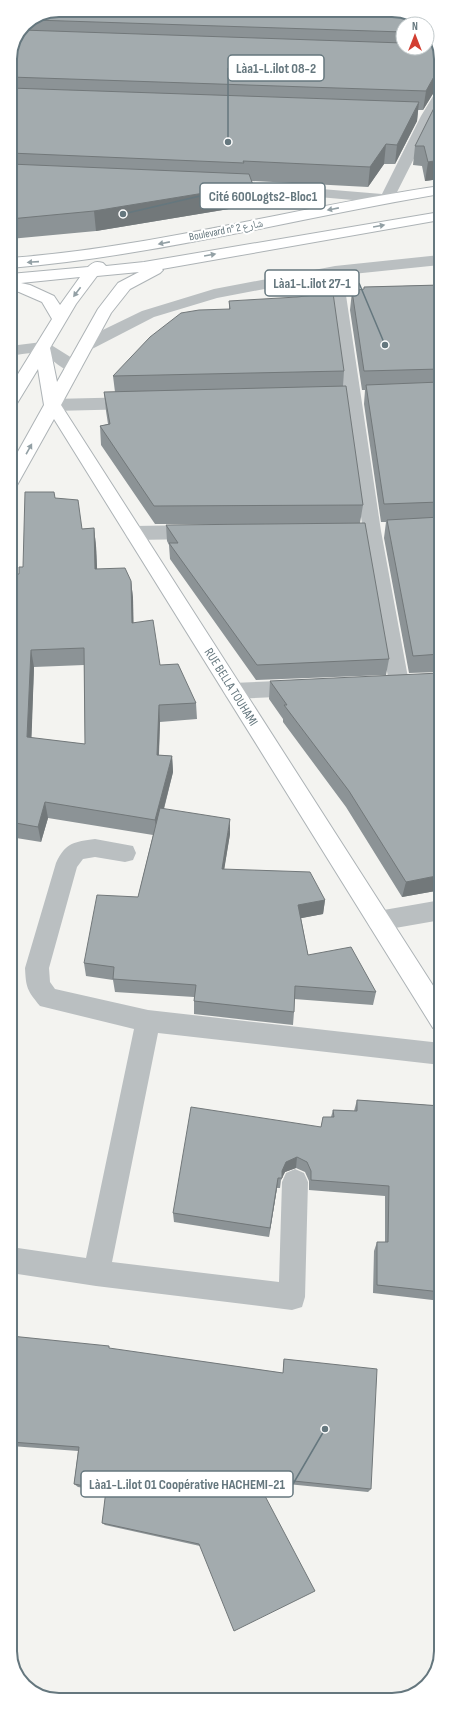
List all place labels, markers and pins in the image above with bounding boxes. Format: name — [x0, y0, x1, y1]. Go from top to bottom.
callout: Làa1-L.ilot 08-2 — [228, 55, 324, 81]
callout: Cité 600Logts2-Bloc1 — [200, 183, 325, 209]
callout: Làa1-L.ilot 27-1 — [265, 270, 359, 296]
callout: Làa1-L.ilot 01 Coopérative HACHEMI-21 — [81, 1471, 293, 1497]

